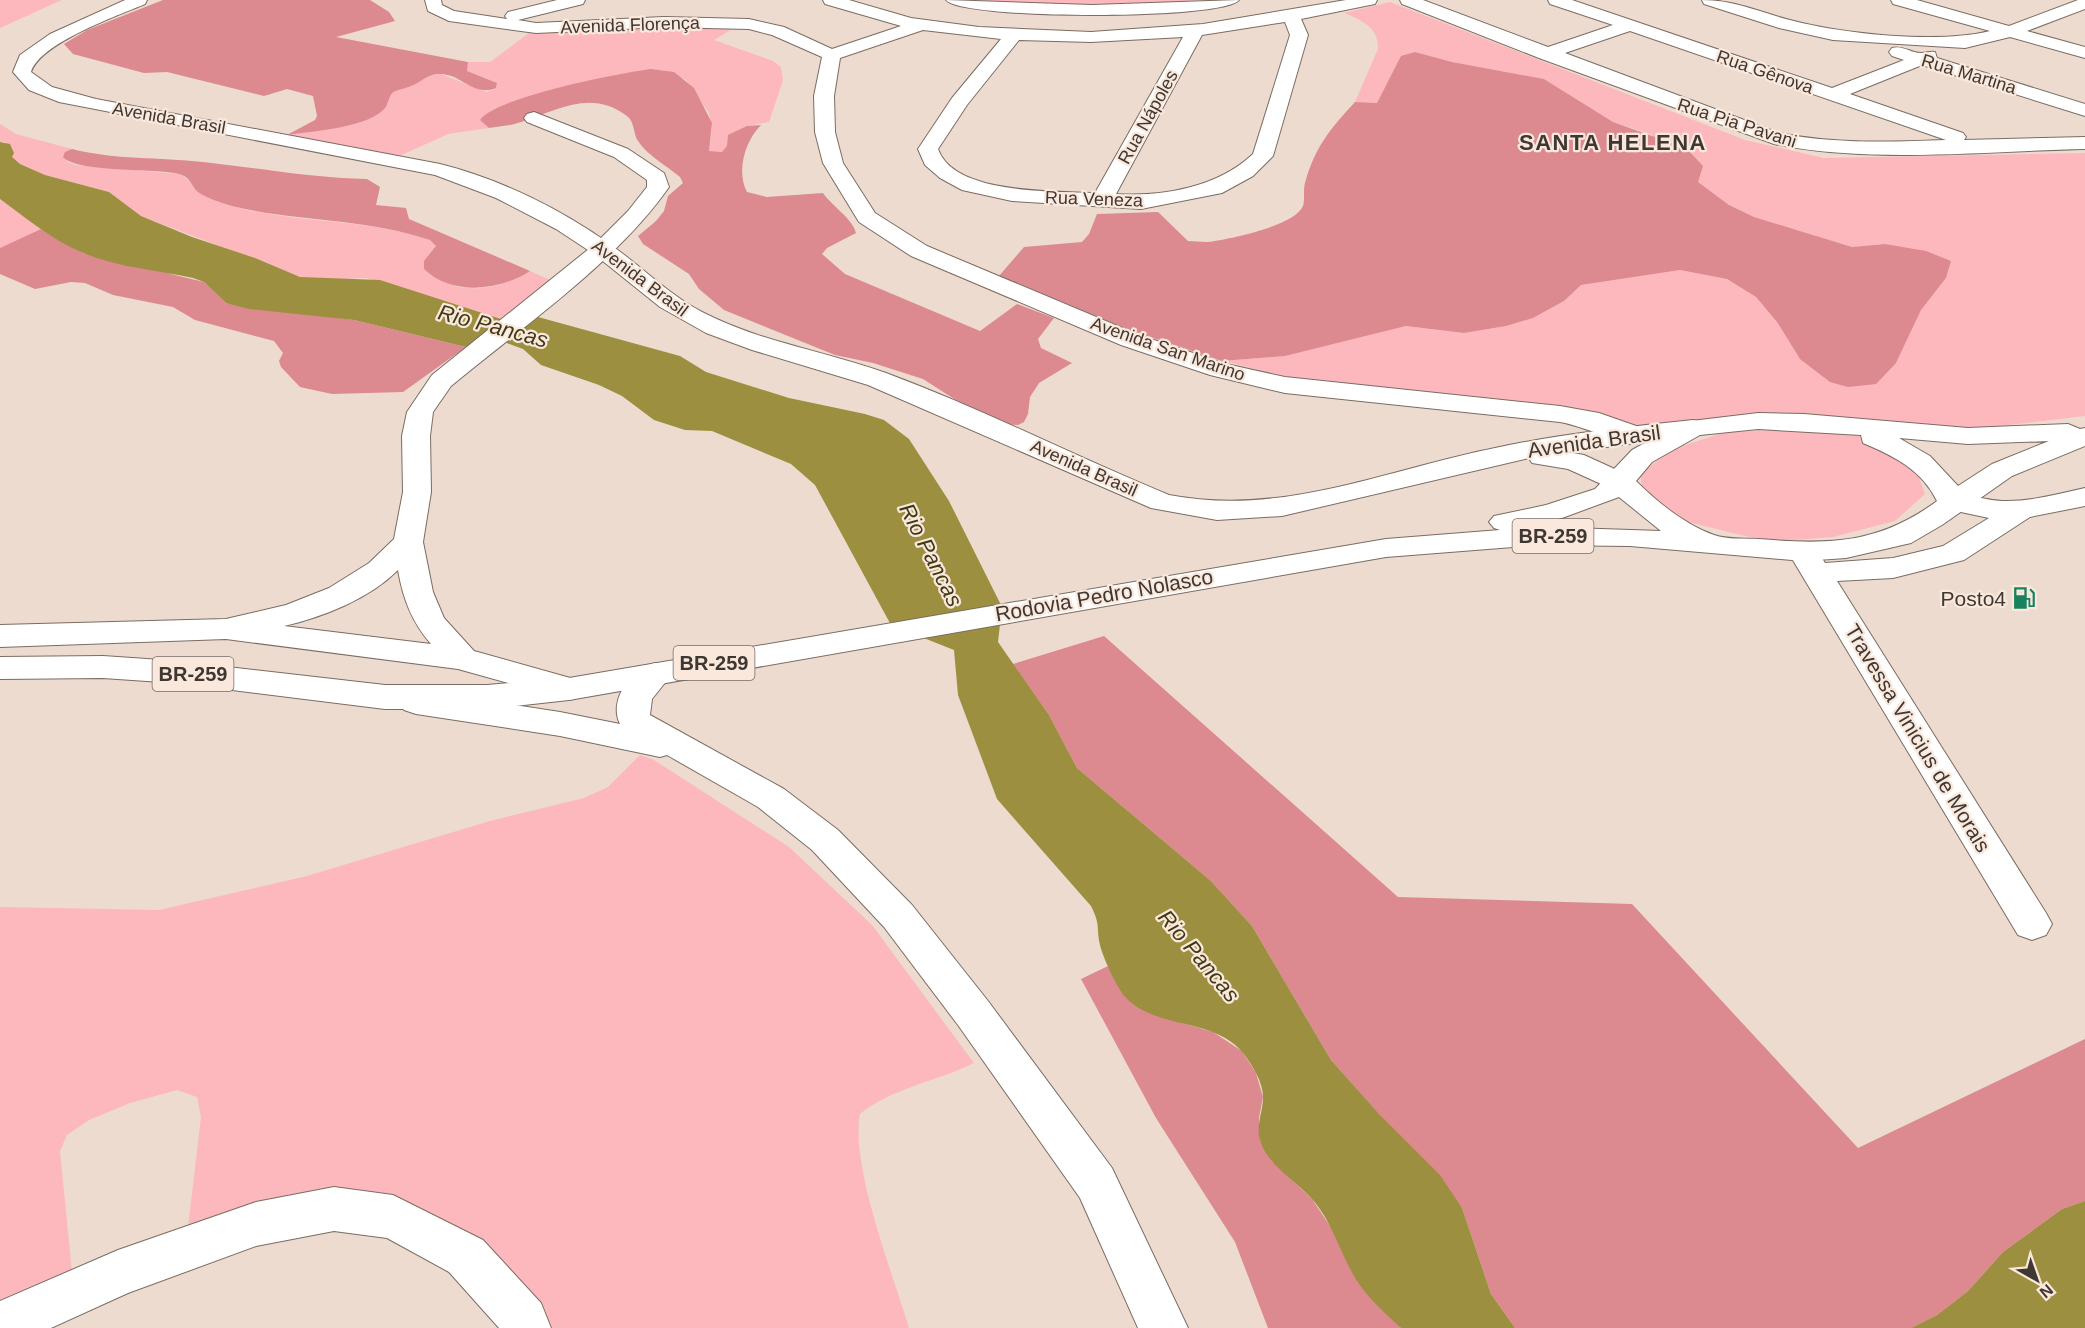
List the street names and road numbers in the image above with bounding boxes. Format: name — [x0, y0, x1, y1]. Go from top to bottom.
street label: Avenida Florença — [560, 13, 701, 37]
street label: Rua Gênova — [1714, 46, 1817, 98]
street label: Rua Martina — [1919, 50, 2020, 98]
street label: Rua Nápoles — [1114, 67, 1182, 167]
street label: Rua Pia Pavani — [1675, 94, 1799, 152]
street label: Avenida Brasil — [111, 98, 227, 138]
street label: Rua Veneza — [1045, 187, 1144, 211]
street label: Avenida Brasil — [588, 235, 692, 321]
street label: Avenida San Marino — [1088, 313, 1248, 385]
street label: Avenida Brasil — [1526, 420, 1662, 462]
street label: Avenida Brasil — [1028, 436, 1140, 500]
road number: BR-259 — [1512, 519, 1594, 553]
street label: Rodovia Pedro Nolasco — [993, 565, 1215, 625]
street label: Travessa Vinicius de Morais — [1841, 620, 1995, 856]
road number: BR-259 — [674, 646, 754, 680]
road number: BR-259 — [152, 657, 234, 691]

